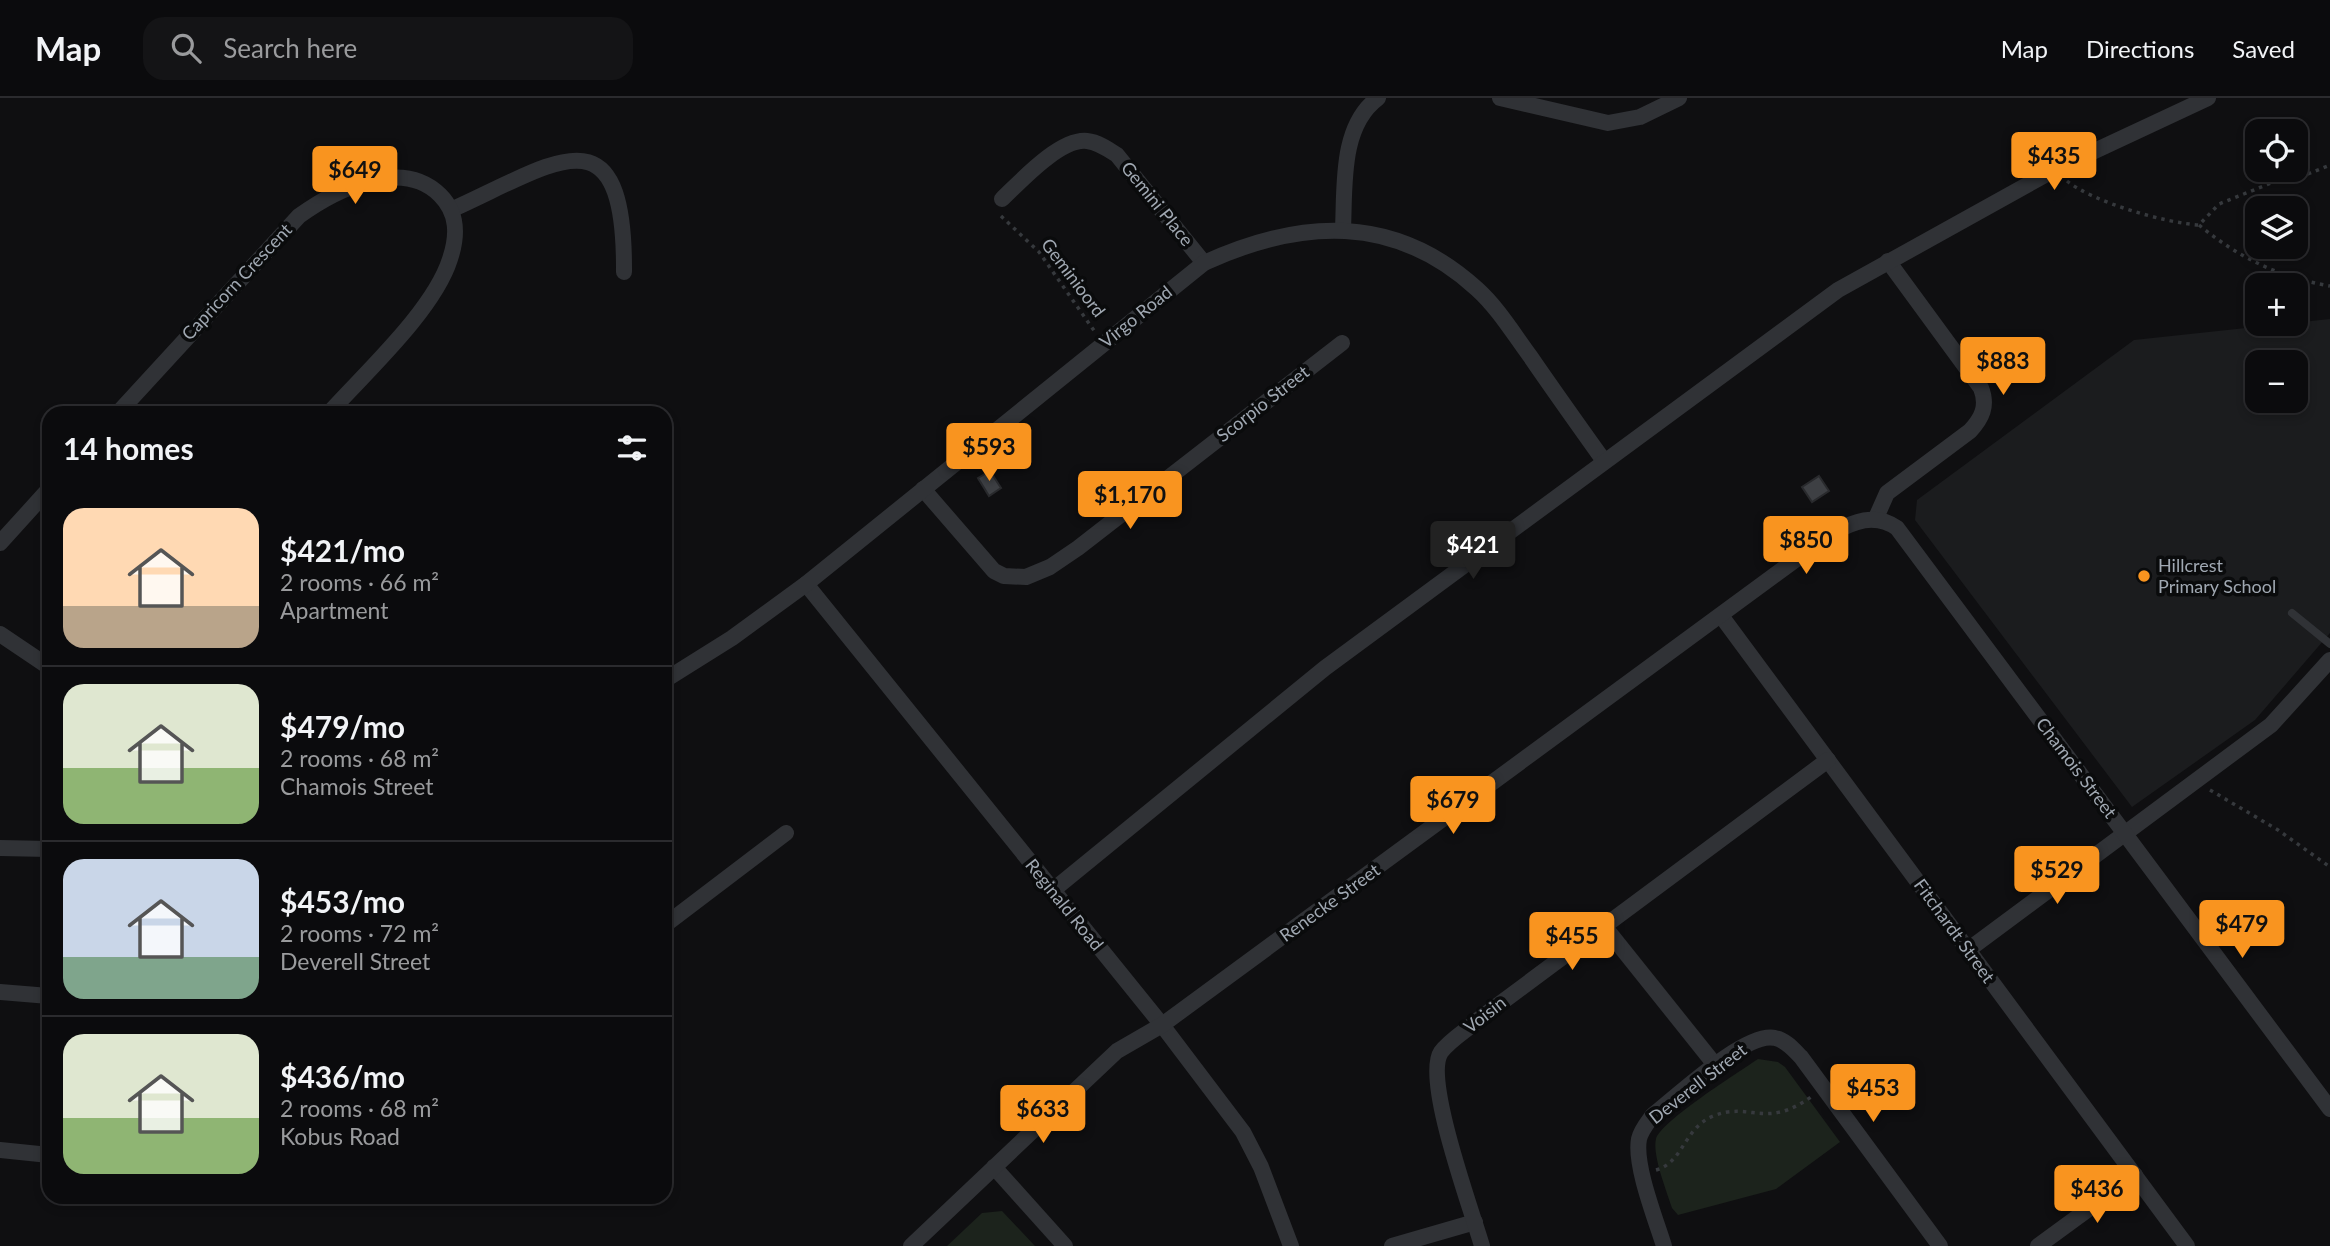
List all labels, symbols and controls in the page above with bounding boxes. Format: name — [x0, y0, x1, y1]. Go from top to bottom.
search box — [143, 17, 633, 80]
text: Map — [35, 28, 101, 68]
icon: search — [167, 29, 205, 67]
text: Search here — [223, 32, 357, 64]
text: Map — [2001, 34, 2048, 63]
text: Directions — [2086, 34, 2194, 63]
text: Saved — [2232, 34, 2295, 63]
map controls — [2245, 119, 2308, 413]
button: locate — [2245, 119, 2308, 182]
pin: $435 — [2013, 132, 2095, 192]
text: $435 — [2027, 141, 2081, 169]
pin: $649 — [314, 146, 396, 206]
text: $649 — [328, 155, 382, 183]
street label: Gemini Place — [1117, 157, 1199, 250]
button: layers — [2245, 196, 2308, 259]
street label: Capricorn Crescent — [177, 218, 296, 344]
street label: Geminioord — [1037, 234, 1110, 321]
button: + — [2245, 273, 2308, 336]
street label: Virgo Road — [1095, 280, 1176, 352]
pin: $883 — [1962, 338, 2044, 397]
text: $883 — [1976, 346, 2030, 374]
button: − — [2245, 350, 2308, 413]
street label: Scorpio Street — [1212, 360, 1314, 446]
pin: $593 — [948, 424, 1030, 483]
icon: filters — [613, 429, 651, 467]
text: 14 homes — [63, 430, 194, 466]
text: $593 — [962, 432, 1016, 460]
pin: $1,170 — [1073, 472, 1187, 531]
text: $1,170 — [1094, 480, 1166, 508]
pin: $850 — [1765, 517, 1847, 576]
pin: $421 — [1432, 522, 1514, 581]
text: $850 — [1779, 525, 1833, 553]
text: $421 — [1446, 530, 1500, 558]
text: $421/mo — [280, 532, 405, 568]
icon: home — [119, 536, 203, 620]
place label: Hillcrest Primary School — [2158, 554, 2276, 597]
text: 2 rooms · 66 m² — [280, 568, 439, 596]
marker: Hillcrest Primary School — [2136, 568, 2152, 584]
text: Apartment — [280, 596, 388, 624]
text: $479/mo — [280, 708, 405, 744]
icon: home — [119, 712, 203, 796]
street label: Chamois Street — [2032, 713, 2122, 822]
text: 2 rooms · 68 m² — [280, 744, 439, 772]
text: Chamois Street — [280, 772, 434, 800]
pin: $679 — [1412, 776, 1494, 836]
text: $679 — [1426, 785, 1480, 813]
pin: $529 — [2016, 846, 2098, 906]
street label: Reginald Road — [1021, 854, 1108, 955]
text: $529 — [2030, 855, 2084, 883]
street label: Renecke Street — [1275, 858, 1384, 946]
street label: Fitchardt Street — [1910, 874, 2000, 987]
text: $453/mo — [280, 883, 405, 919]
icon: home — [119, 887, 203, 971]
pin: $479 — [2201, 900, 2283, 960]
text: $479 — [2215, 909, 2269, 937]
pin: $455 — [1531, 912, 1613, 972]
text: 2 rooms · 72 m² — [280, 919, 439, 947]
text: $455 — [1545, 921, 1599, 949]
text: Deverell Street — [280, 947, 430, 975]
street label: Voisin — [1459, 991, 1510, 1038]
street label: Deverell Street — [1644, 1038, 1751, 1128]
text: $436/mo — [280, 1058, 405, 1094]
icon: home — [119, 1062, 203, 1146]
pin: $453 — [1832, 1065, 1914, 1124]
text: $453 — [1846, 1073, 1900, 1101]
pin: $633 — [1002, 1086, 1084, 1145]
text: 2 rooms · 68 m² — [280, 1094, 439, 1122]
text: $633 — [1016, 1094, 1070, 1122]
text: Kobus Road — [280, 1122, 400, 1150]
pin: $436 — [2056, 1166, 2138, 1225]
text: $436 — [2070, 1174, 2124, 1202]

